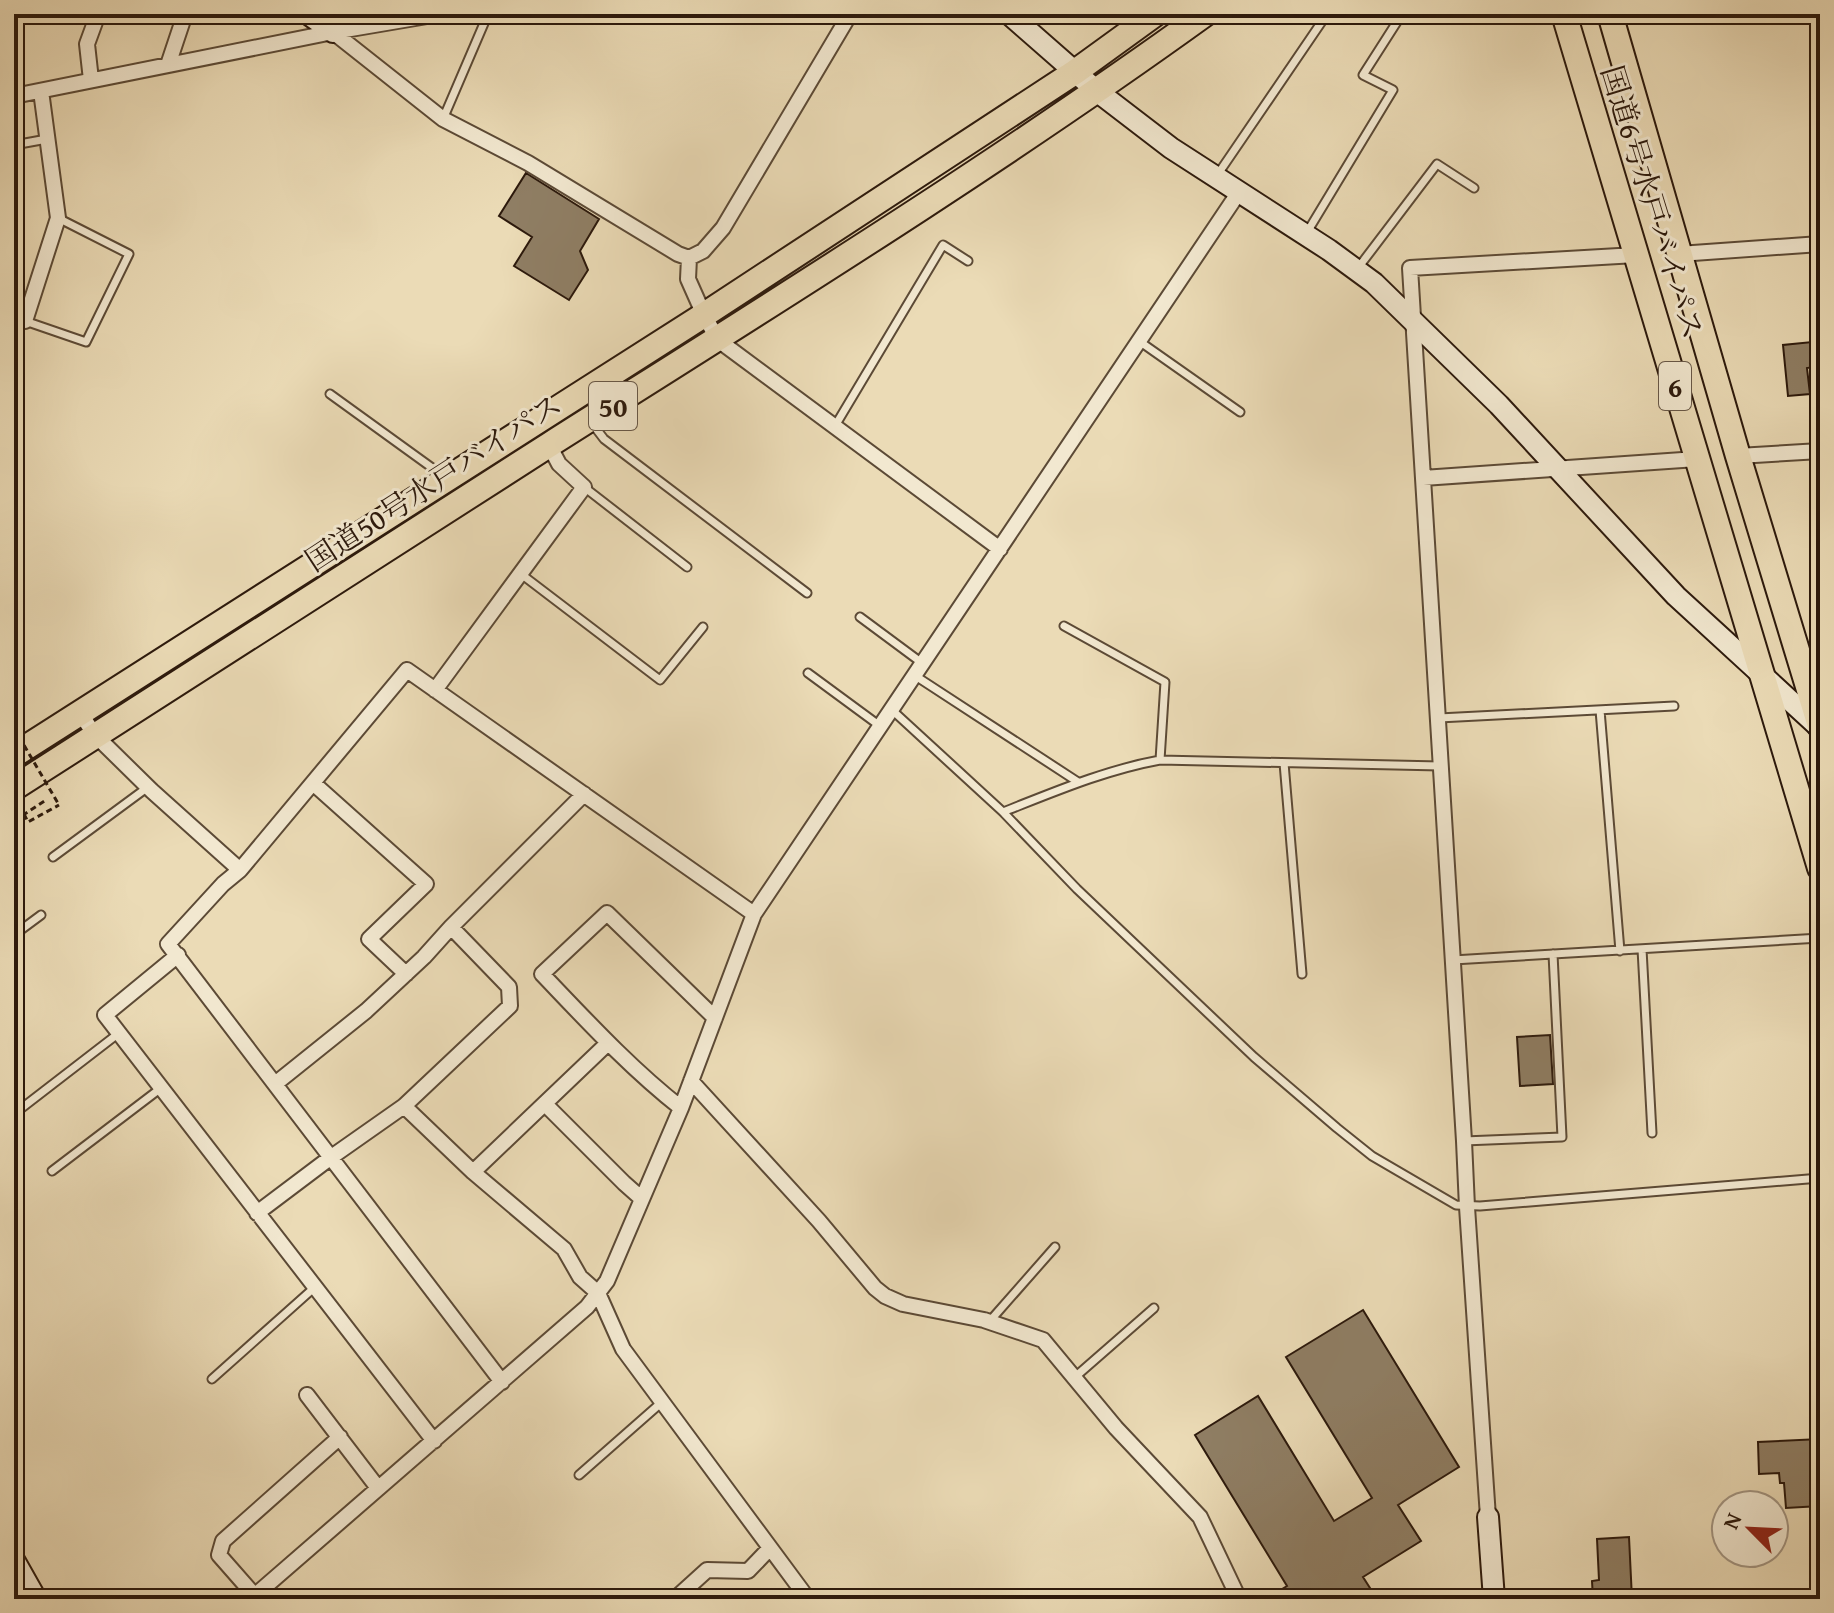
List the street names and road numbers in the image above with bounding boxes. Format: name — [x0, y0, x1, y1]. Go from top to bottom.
street label: 国道6号水戸バイパス — [1590, 60, 1716, 344]
road number: 6 — [1659, 362, 1691, 410]
street label: 国道50号水戸バイパス — [296, 382, 570, 582]
road number: 50 — [589, 382, 637, 430]

